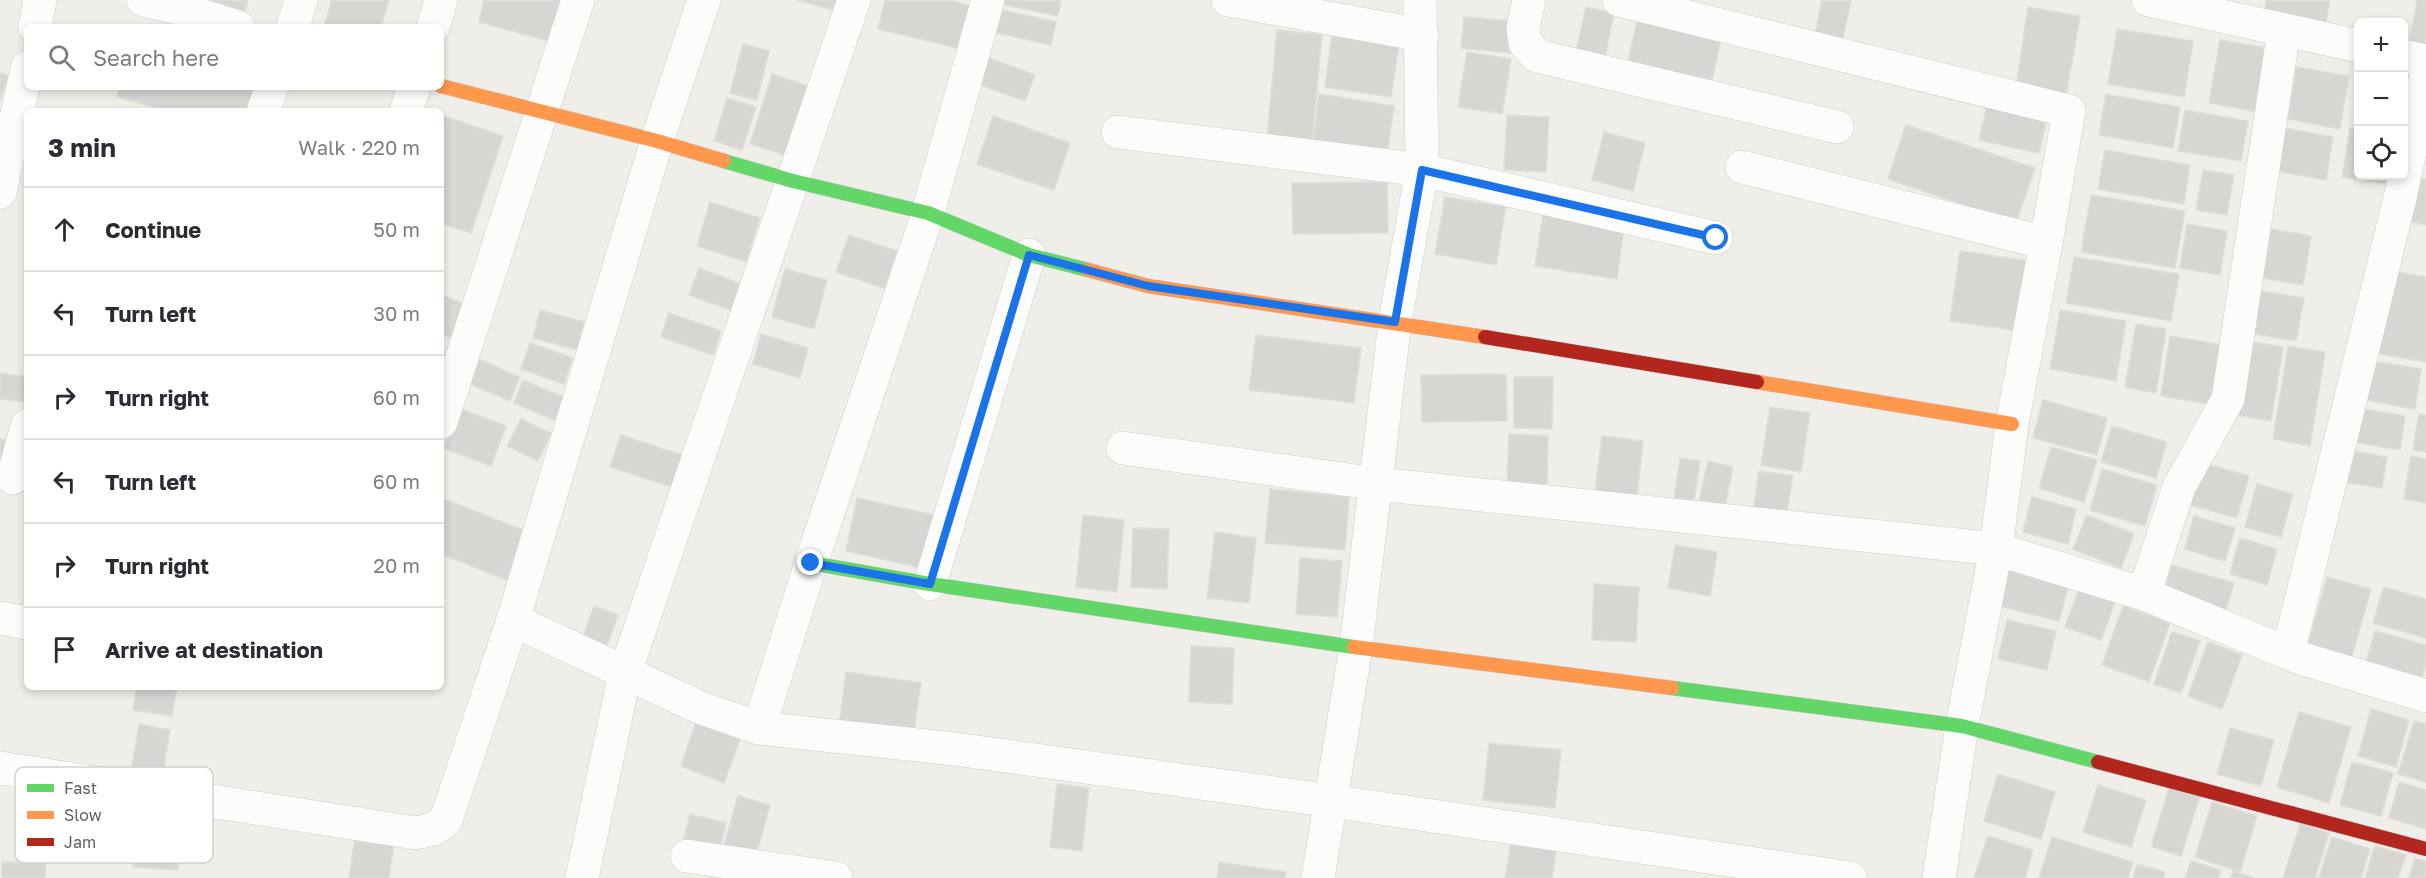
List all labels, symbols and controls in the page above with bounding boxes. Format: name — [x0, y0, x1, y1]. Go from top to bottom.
map controls — [2354, 18, 2408, 180]
button: + — [2354, 18, 2408, 72]
search box — [24, 24, 444, 90]
icon: search — [45, 41, 78, 74]
text: Search here — [93, 44, 219, 71]
button: − — [2354, 72, 2408, 126]
button: locate — [2354, 126, 2408, 180]
text: 3 min — [48, 132, 116, 163]
text: Walk · 220 m — [298, 135, 420, 159]
icon: ahead — [48, 213, 81, 246]
text: Continue — [105, 216, 201, 243]
text: 50 m — [373, 217, 420, 241]
route start — [1702, 224, 1728, 250]
icon: left — [48, 297, 81, 330]
text: Turn left — [105, 300, 196, 327]
text: 30 m — [373, 301, 420, 325]
icon: right — [48, 381, 81, 414]
text: Turn right — [105, 384, 209, 411]
text: 60 m — [373, 385, 420, 409]
icon: left — [48, 465, 81, 498]
text: Turn left — [105, 468, 196, 495]
text: 60 m — [373, 469, 420, 493]
icon: right — [48, 549, 81, 582]
route end — [797, 549, 823, 575]
text: Turn right — [105, 552, 209, 579]
text: 20 m — [373, 553, 420, 577]
icon: arrive — [48, 633, 81, 666]
text: Arrive at destination — [105, 636, 323, 663]
legend — [15, 767, 213, 863]
text: Fast — [64, 778, 97, 798]
text: Slow — [64, 805, 102, 825]
text: Jam — [64, 832, 96, 852]

